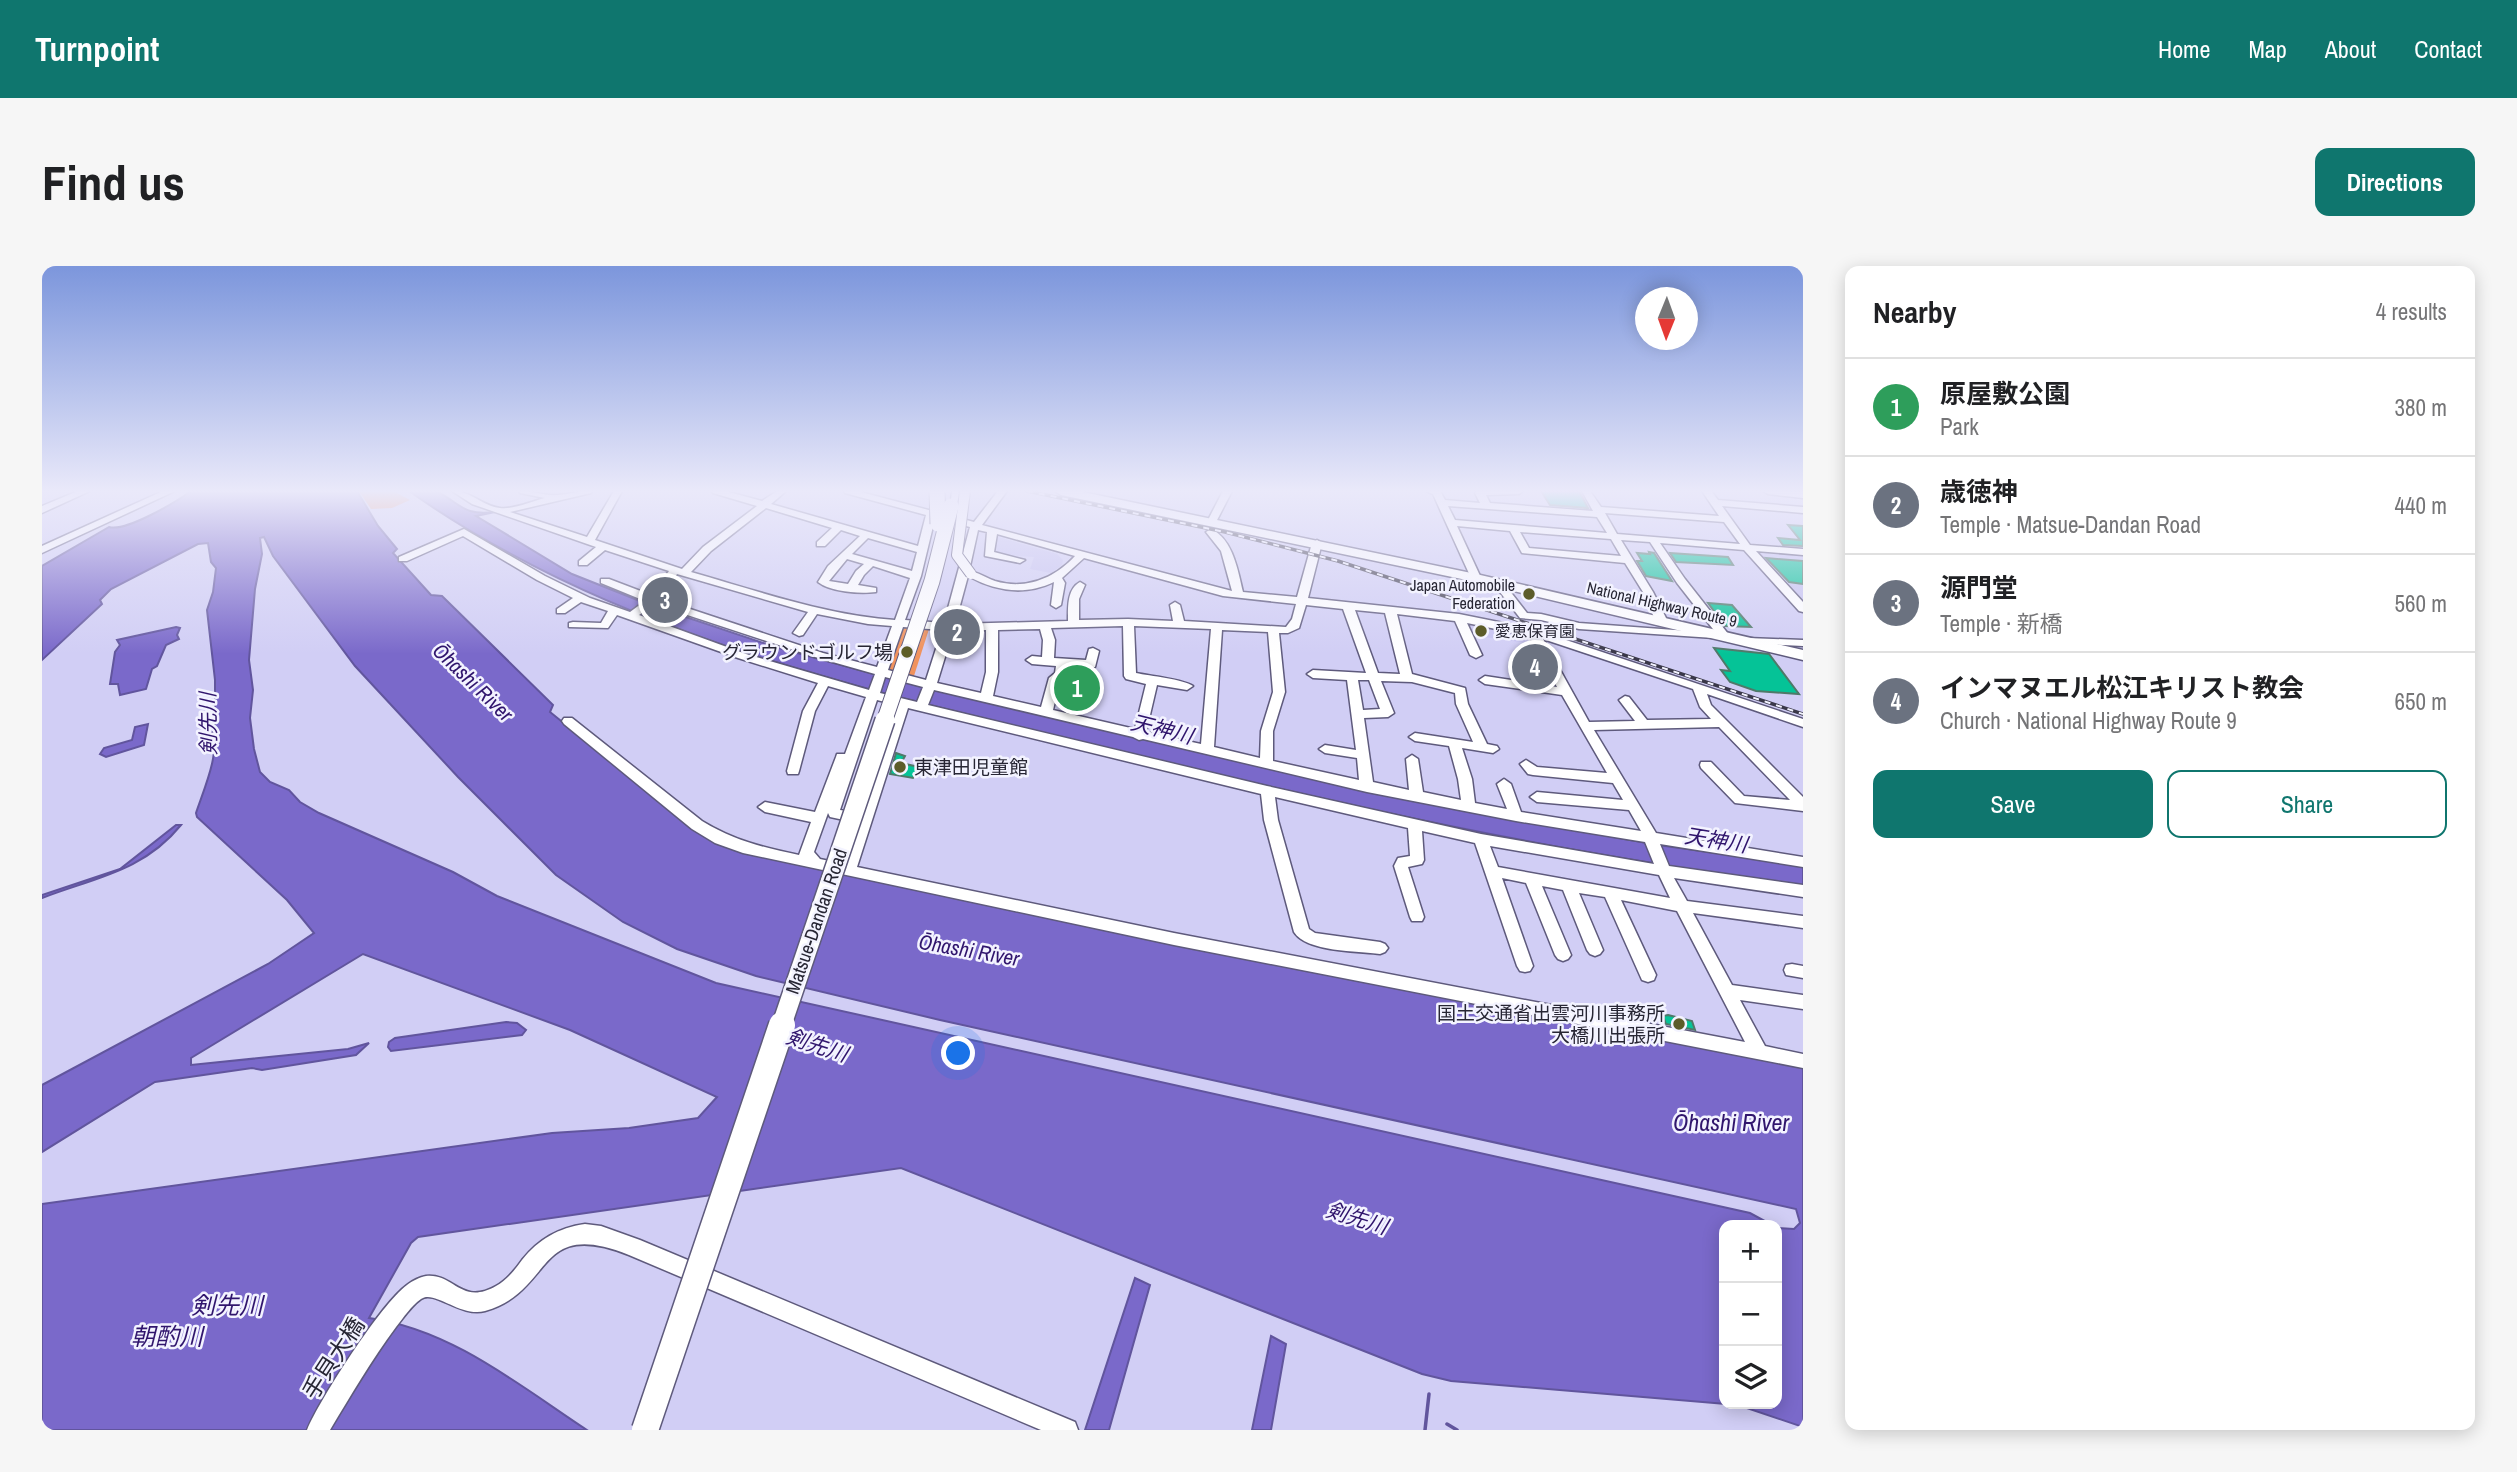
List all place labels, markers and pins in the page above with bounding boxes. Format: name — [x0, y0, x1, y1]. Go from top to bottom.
pin: 3 — [642, 574, 688, 626]
place label: Japan Automobile Federation — [1410, 574, 1515, 614]
marker: Japan Automobile Federation — [1521, 586, 1537, 602]
pin: 2 — [934, 606, 980, 658]
place label: 愛恵保育園 — [1495, 620, 1575, 642]
marker: 愛恵保育園 — [1473, 623, 1489, 639]
place label: グラウンドゴルフ場 — [722, 639, 893, 665]
pin: 4 — [1512, 641, 1558, 693]
marker: グラウンドゴルフ場 — [899, 644, 915, 660]
pin: 1 — [1054, 662, 1100, 714]
place label: 東津田児童館 — [914, 754, 1028, 780]
marker: 東津田児童館 — [892, 759, 908, 775]
place label: 国土交通省出雲河川事務所 大橋川出張所 — [1437, 1000, 1665, 1048]
marker: 国土交通省出雲河川事務所 大橋川出張所 — [1671, 1016, 1687, 1032]

